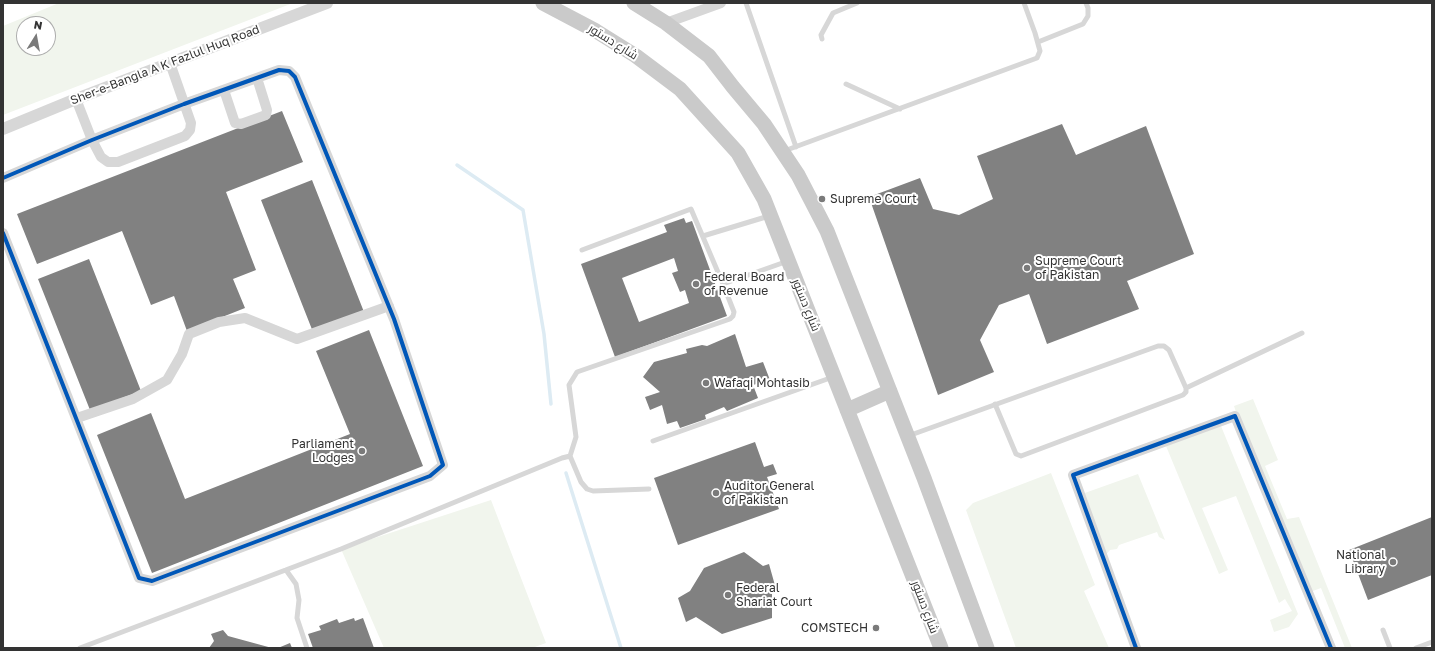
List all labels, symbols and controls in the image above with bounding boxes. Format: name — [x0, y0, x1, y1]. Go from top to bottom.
north arrow — [16, 16, 56, 56]
text: N — [33, 18, 44, 32]
street label: شارع دستور — [586, 21, 640, 63]
street label: Sher-e-Bangla A K Fazlul Huq Road — [68, 22, 262, 108]
place label: Supreme Court — [830, 192, 917, 206]
marker: Supreme Court — [817, 194, 827, 204]
place label: Supreme Court of Pakistan — [1035, 254, 1122, 282]
marker: Supreme Court of Pakistan — [1022, 263, 1032, 273]
place label: Federal Board of Revenue — [704, 270, 784, 298]
street label: شارع دستور — [789, 277, 823, 333]
marker: Federal Board of Revenue — [691, 279, 701, 289]
place label: Wafaqi Mohtasib — [714, 376, 810, 390]
marker: Wafaqi Mohtasib — [701, 378, 711, 388]
place label: Parliament Lodges — [291, 437, 354, 465]
marker: Parliament Lodges — [357, 446, 367, 456]
place label: Auditor General of Pakistan — [724, 479, 814, 507]
marker: Auditor General of Pakistan — [711, 488, 721, 498]
place label: National Library — [1336, 548, 1385, 576]
marker: National Library — [1388, 557, 1398, 567]
street label: شارع دستور — [908, 578, 942, 636]
place label: Federal Shariat Court — [736, 581, 813, 609]
marker: Federal Shariat Court — [723, 590, 733, 600]
place label: COMSTECH — [801, 621, 868, 635]
marker: COMSTECH — [871, 623, 881, 633]

